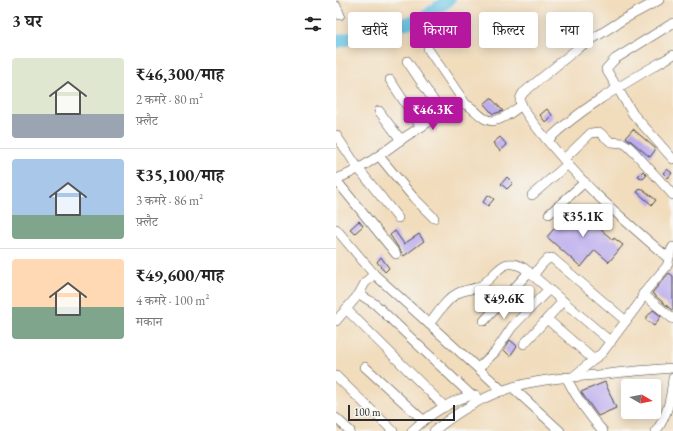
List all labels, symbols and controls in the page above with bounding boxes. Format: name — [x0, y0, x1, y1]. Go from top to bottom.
text: 3 घर — [12, 10, 42, 32]
chip: खरीदें — [348, 12, 402, 48]
chip: किराया — [410, 12, 471, 48]
chip: फ़िल्टर — [479, 12, 538, 48]
chip: नया — [546, 12, 593, 48]
icon: filters — [302, 13, 324, 35]
text: ₹46,300/माह — [136, 63, 224, 85]
icon: home — [44, 74, 92, 122]
text: 2 कमरे · 80 m² — [136, 91, 203, 108]
pin: ₹46.3K — [400, 97, 466, 131]
text: ₹46.3K — [413, 101, 453, 118]
text: फ़्लैट — [136, 112, 158, 129]
text: ₹35,100/माह — [136, 164, 224, 186]
icon: home — [44, 175, 92, 223]
text: 3 कमरे · 86 m² — [136, 192, 203, 209]
pin: ₹35.1K — [550, 204, 616, 238]
text: ₹35.1K — [563, 208, 603, 225]
text: फ़्लैट — [136, 213, 158, 230]
text: ₹49,600/माह — [136, 264, 224, 286]
icon: home — [44, 275, 92, 323]
pin: ₹49.6K — [471, 286, 537, 320]
text: ₹49.6K — [484, 290, 524, 307]
text: 4 कमरे · 100 m² — [136, 292, 209, 309]
text: मकान — [136, 313, 162, 330]
north arrow — [621, 379, 661, 419]
map controls — [621, 379, 661, 419]
scale bar — [348, 403, 455, 422]
text: 100 m — [354, 405, 381, 419]

